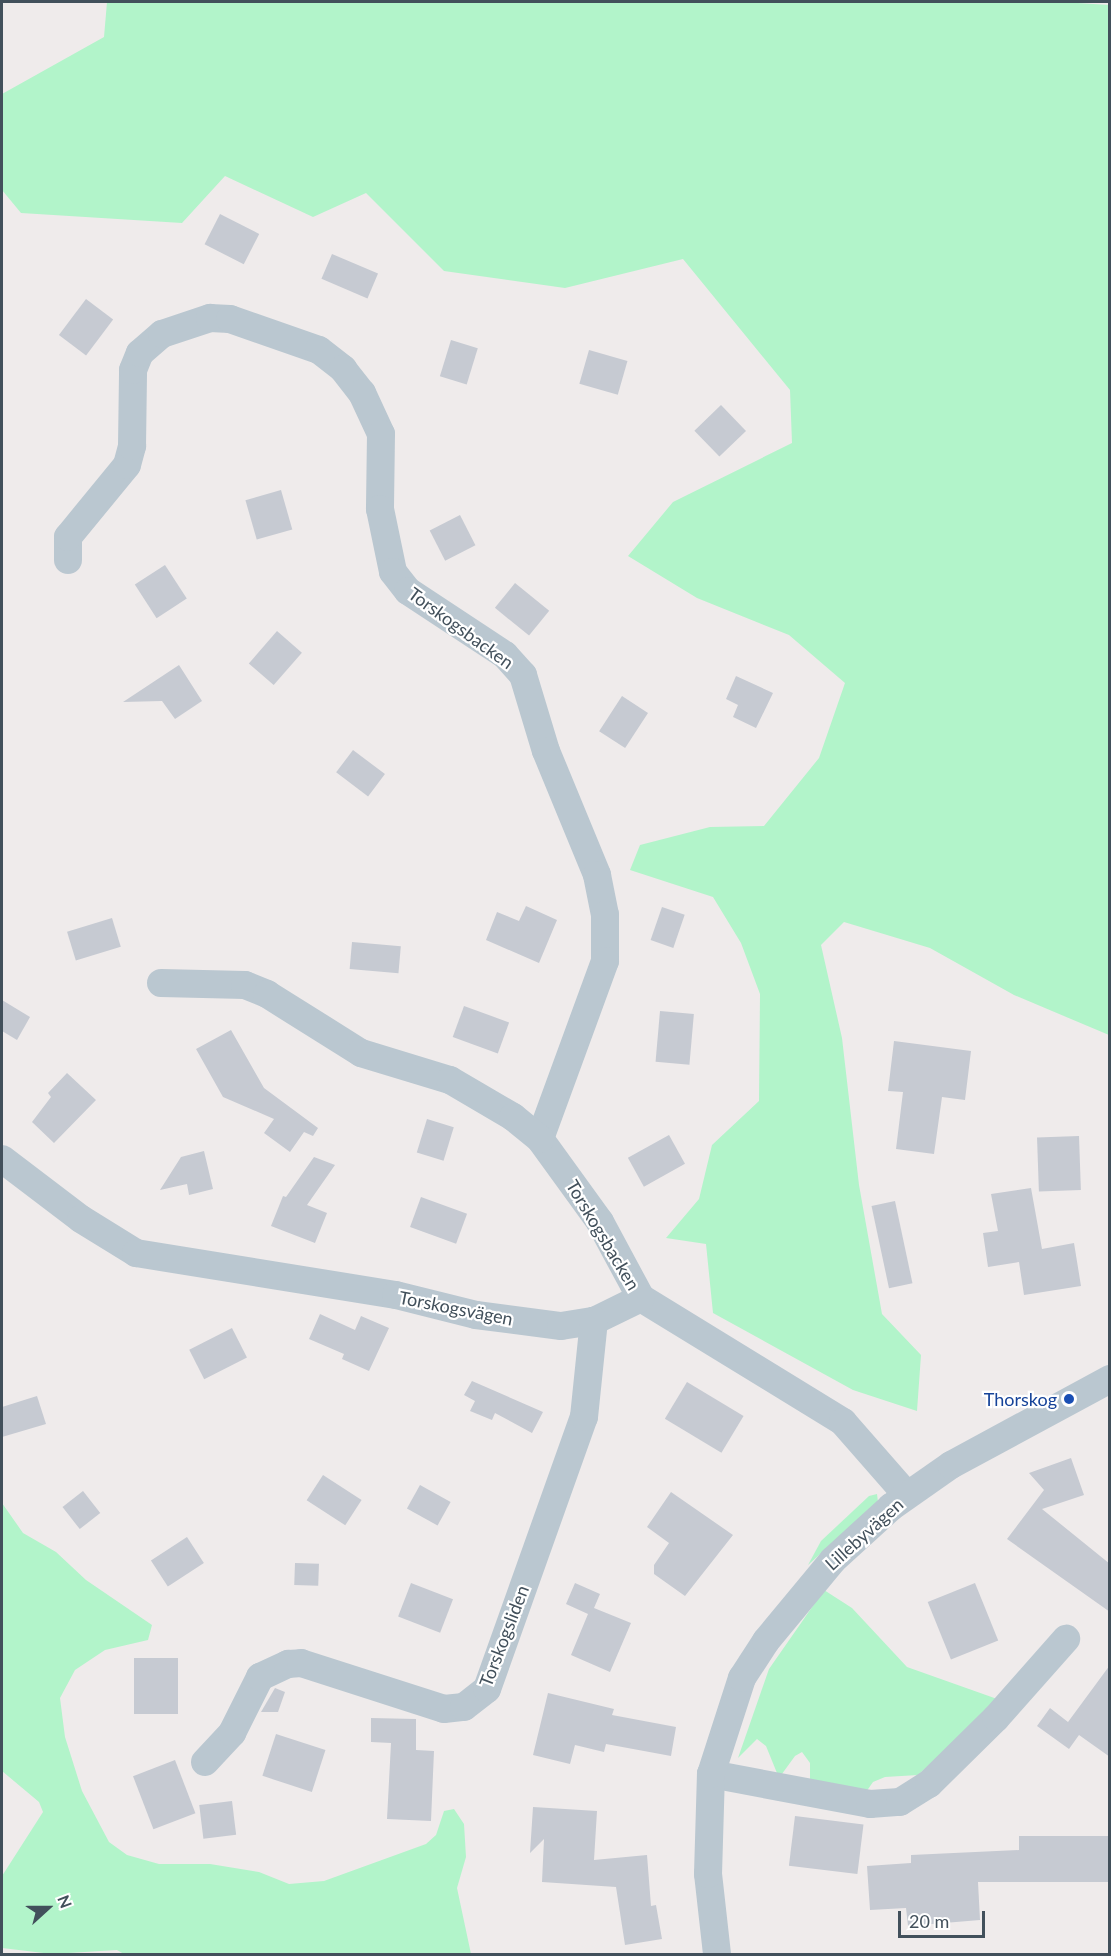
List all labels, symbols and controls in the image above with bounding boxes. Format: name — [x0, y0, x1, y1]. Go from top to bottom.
street label: Torskogsbacken — [404, 583, 518, 673]
street label: Torskogsbacken — [562, 1176, 644, 1294]
street label: Torskogsvägen — [397, 1286, 515, 1330]
place label: Thorskog — [984, 1388, 1057, 1410]
marker: Thorskog — [1062, 1392, 1076, 1406]
street label: Lillebyvägen — [821, 1493, 907, 1575]
street label: Torskogsliden — [475, 1582, 533, 1690]
north arrow — [18, 1878, 78, 1938]
text: N — [54, 1892, 76, 1911]
scale bar — [901, 1899, 988, 1937]
text: 20 m — [909, 1910, 949, 1932]

